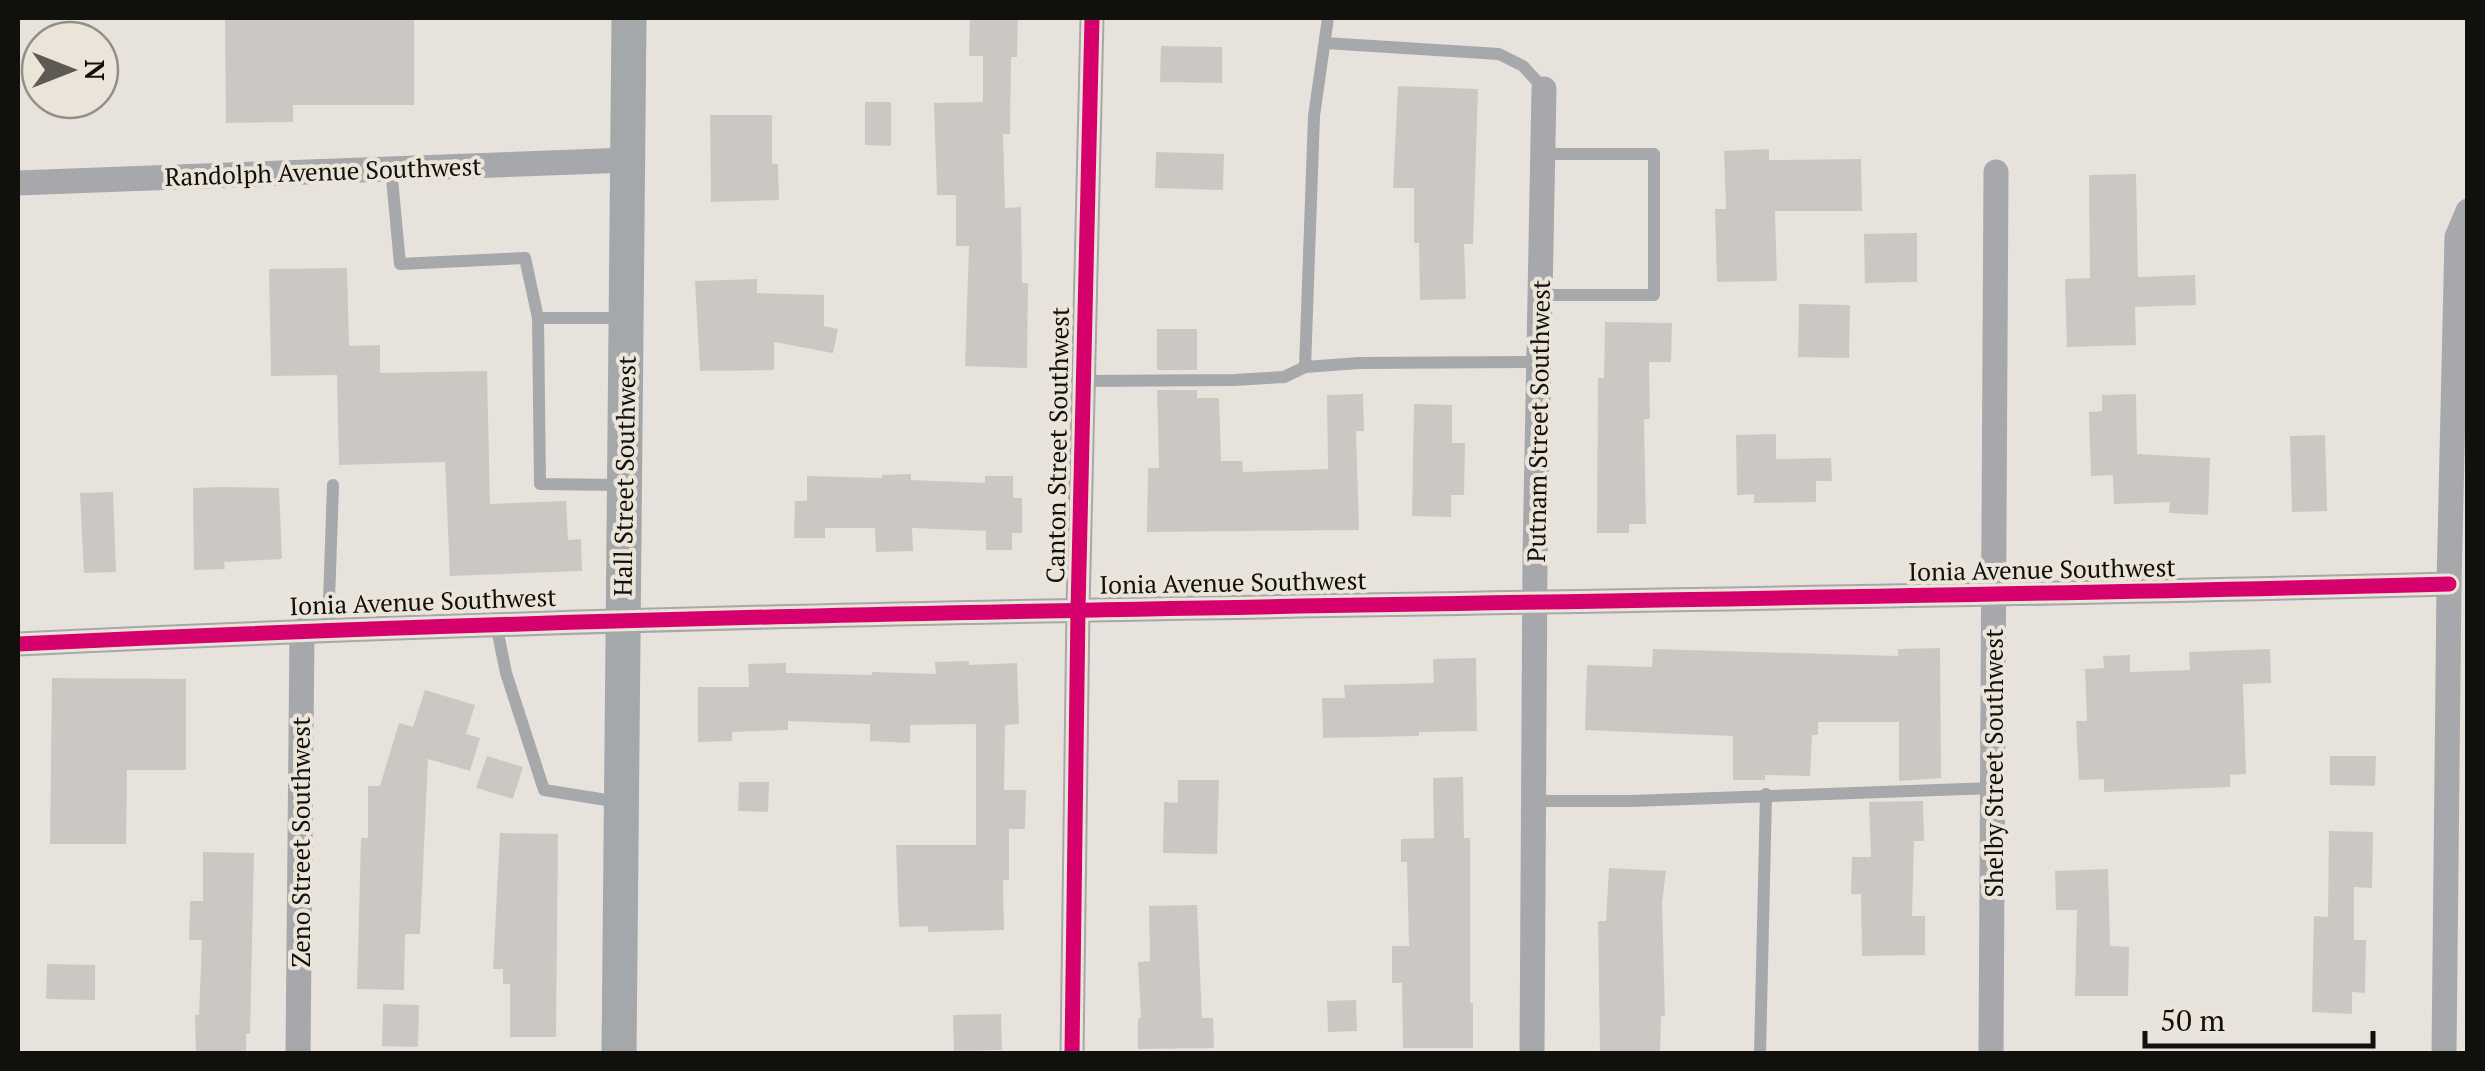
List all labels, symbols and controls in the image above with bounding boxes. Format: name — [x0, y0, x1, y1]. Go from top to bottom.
north arrow — [20, 20, 120, 120]
text: N — [77, 59, 114, 81]
street label: Randolph Avenue Southwest — [164, 149, 482, 193]
street label: Putnam Street Southwest — [1519, 279, 1557, 563]
street label: Canton Street Southwest — [1038, 306, 1076, 584]
street label: Hall Street Southwest — [605, 355, 643, 597]
street label: Ionia Avenue Southwest — [1908, 550, 2176, 588]
street label: Ionia Avenue Southwest — [1099, 563, 1367, 601]
street label: Ionia Avenue Southwest — [289, 580, 557, 622]
street label: Shelby Street Southwest — [1977, 629, 2010, 897]
street label: Zeno Street Southwest — [284, 717, 317, 967]
scale bar — [2145, 986, 2372, 1048]
text: 50 m — [2160, 1000, 2225, 1040]

